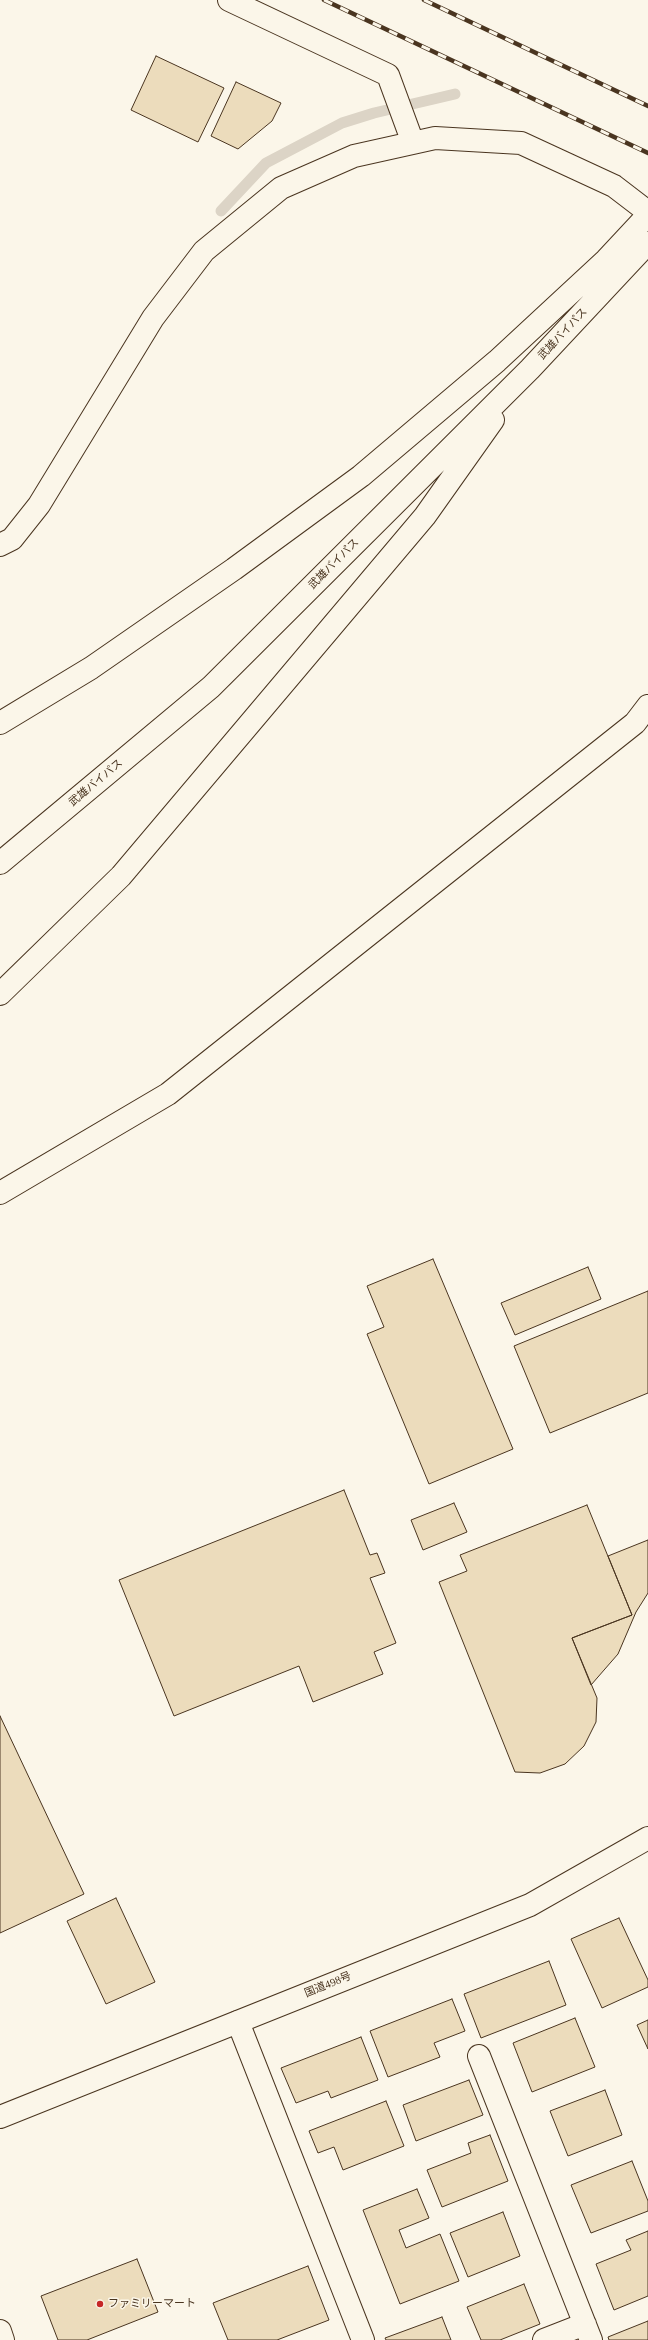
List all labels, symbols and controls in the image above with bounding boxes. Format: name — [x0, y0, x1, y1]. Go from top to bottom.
street label: 武雄バイパス — [536, 305, 590, 363]
street label: 武雄バイパス — [306, 536, 362, 592]
street label: 武雄バイパス — [66, 757, 126, 809]
street label: 国道498号 — [303, 1970, 353, 2000]
place label: ファミリーマート — [108, 2297, 196, 2311]
marker: ファミリーマート — [95, 2299, 105, 2309]

